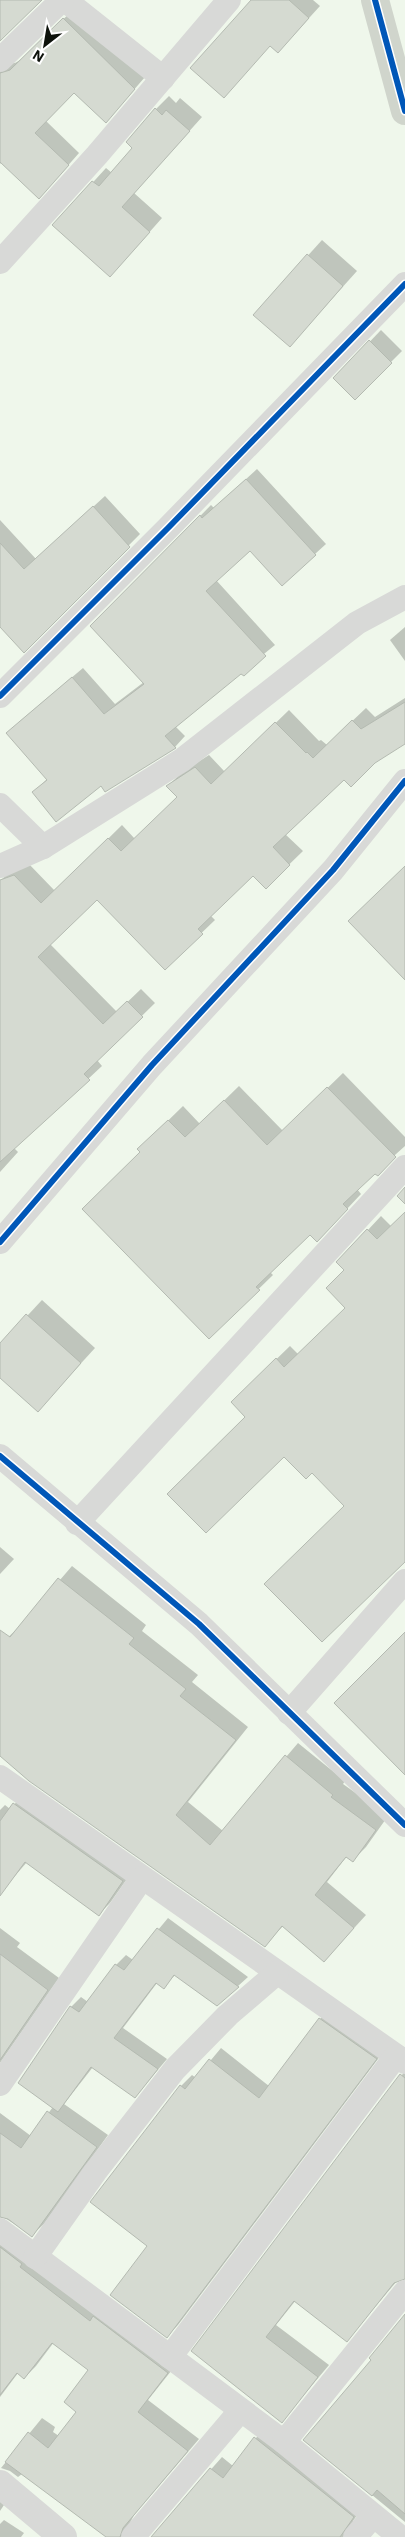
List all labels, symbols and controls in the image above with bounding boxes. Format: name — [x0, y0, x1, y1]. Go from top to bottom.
north arrow — [20, 20, 70, 70]
text: N — [29, 46, 47, 66]

